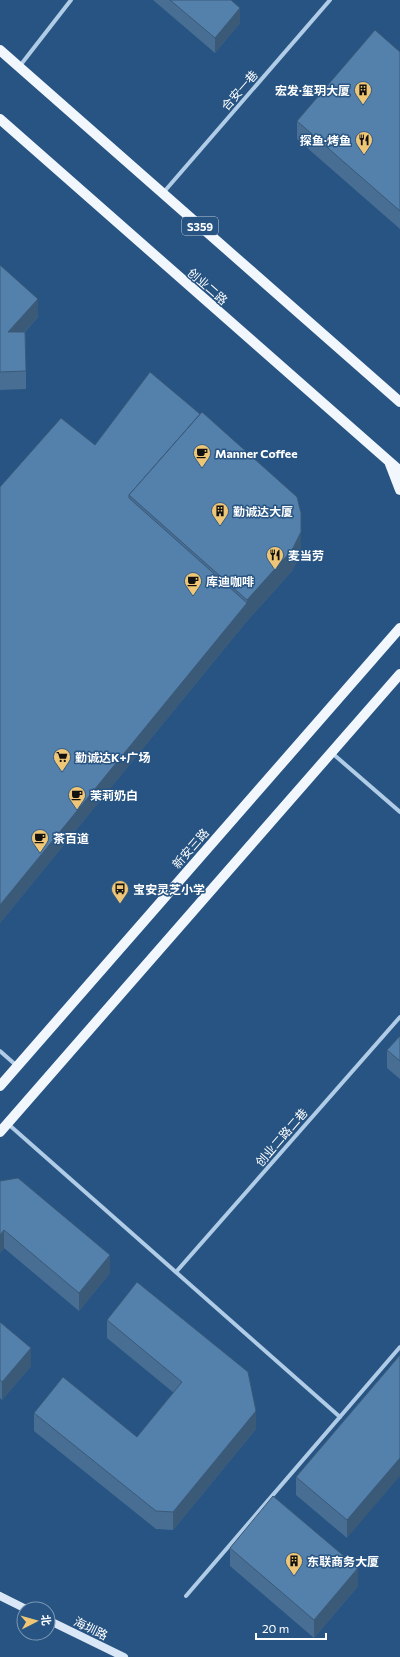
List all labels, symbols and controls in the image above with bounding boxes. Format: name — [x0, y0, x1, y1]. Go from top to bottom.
street label: 合安一巷 — [218, 67, 260, 113]
building icon: 宏发·玺玥大厦 — [353, 80, 373, 105]
place label: 宏发·玺玥大厦 — [275, 83, 350, 97]
restaurant icon: 探鱼·烤鱼 — [354, 130, 374, 155]
place label: 探鱼·烤鱼 — [300, 133, 351, 147]
road number: S359 — [182, 217, 218, 235]
street label: 创业二路 — [185, 265, 231, 307]
cafe icon: Manner Coffee — [192, 443, 212, 468]
place label: Manner Coffee — [215, 446, 297, 460]
building icon: 勤诚达大厦 — [210, 501, 230, 526]
place label: 勤诚达大厦 — [233, 504, 293, 518]
restaurant icon: 麦当劳 — [265, 545, 285, 570]
place label: 麦当劳 — [288, 548, 324, 562]
cafe icon: 库迪咖啡 — [183, 571, 203, 596]
place label: 库迪咖啡 — [206, 574, 254, 588]
supermarket icon: 勤诚达K+广场 — [52, 747, 72, 772]
place label: 勤诚达K+广场 — [75, 750, 151, 764]
cafe icon: 茉莉奶白 — [67, 785, 87, 810]
place label: 茉莉奶白 — [90, 788, 138, 802]
street label: 新安三路 — [169, 825, 211, 871]
cafe icon: 茶百道 — [30, 828, 50, 853]
place label: 茶百道 — [53, 831, 89, 845]
bus stop icon: 宝安灵芝小学 — [110, 879, 130, 904]
place label: 宝安灵芝小学 — [133, 882, 205, 896]
street label: 创业二路二巷 — [252, 1105, 310, 1169]
building icon: 东联商务大厦 — [284, 1551, 304, 1576]
place label: 东联商务大厦 — [307, 1554, 379, 1568]
north arrow — [16, 1601, 56, 1641]
text: 北 — [39, 1614, 53, 1626]
street label: 海圳路 — [72, 1614, 110, 1642]
scale bar — [256, 1615, 326, 1641]
text: 20 m — [262, 1621, 289, 1635]

